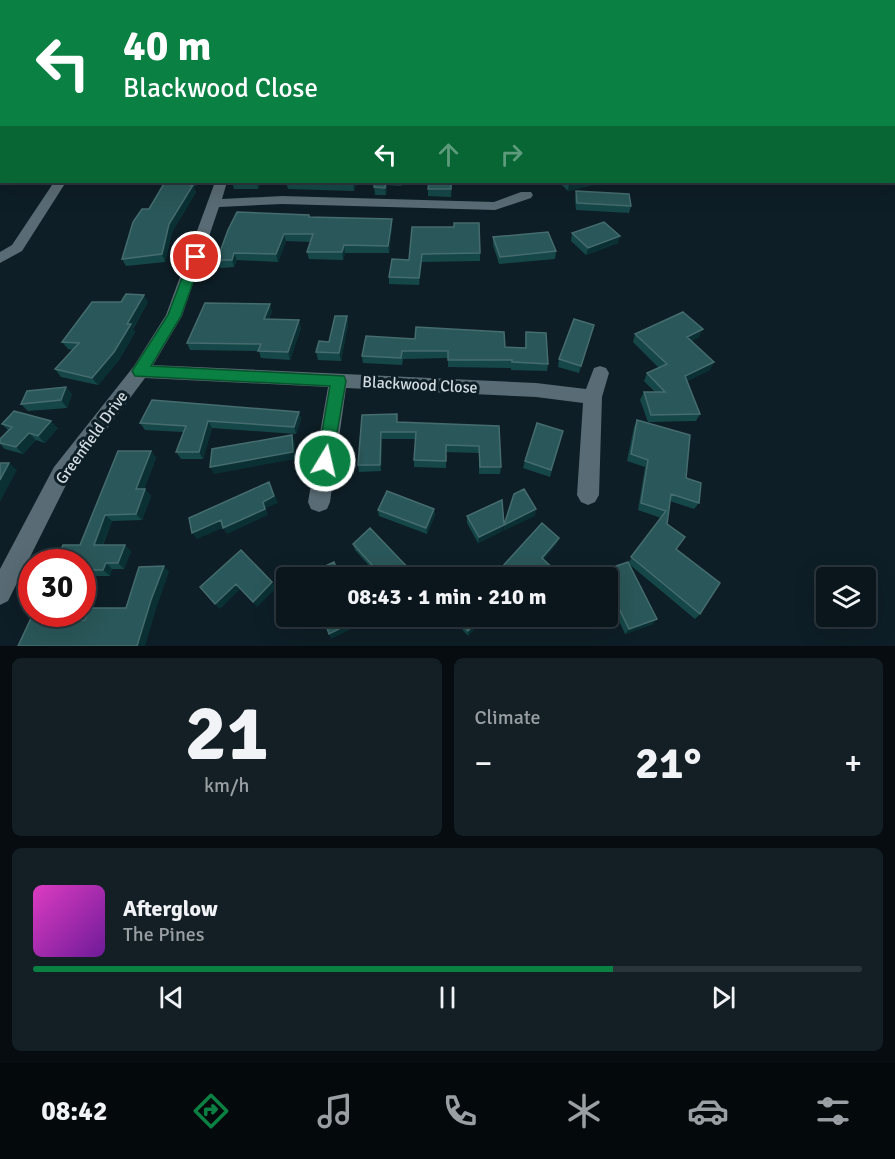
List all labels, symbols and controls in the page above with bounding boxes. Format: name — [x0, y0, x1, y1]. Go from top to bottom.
text: 40 m — [123, 21, 212, 72]
icon: left — [24, 24, 102, 102]
text: Blackwood Close — [123, 72, 318, 105]
icon: left — [369, 138, 402, 171]
icon: ahead — [432, 138, 465, 171]
icon: right — [495, 138, 528, 171]
pin — [170, 231, 221, 282]
icon: arrive — [179, 240, 212, 273]
street label: Blackwood Close — [362, 372, 478, 398]
street label: Greenfield Drive — [51, 387, 132, 488]
position arrow — [293, 429, 357, 493]
speed limit sign: 30 — [18, 549, 96, 627]
map controls — [816, 567, 876, 627]
button: layers — [816, 567, 876, 627]
text: 08:43 · 1 min · 210 m — [347, 583, 547, 610]
text: 21 — [185, 686, 269, 782]
text: Climate — [475, 705, 540, 730]
text: 21° — [635, 736, 702, 791]
text: − — [475, 743, 492, 784]
text: + — [844, 743, 862, 784]
text: km/h — [204, 773, 249, 798]
text: Afterglow — [123, 895, 218, 922]
text: The Pines — [123, 922, 205, 947]
icon: previous — [155, 981, 188, 1014]
icon: pause — [431, 981, 464, 1014]
icon: next — [707, 981, 740, 1014]
icon: directions — [190, 1090, 232, 1132]
icon: music — [314, 1090, 356, 1132]
icon: phone — [439, 1090, 481, 1132]
icon: climate — [563, 1090, 605, 1132]
icon: car — [687, 1090, 729, 1132]
icon: filters — [812, 1090, 854, 1132]
text: 08:42 — [41, 1095, 107, 1128]

